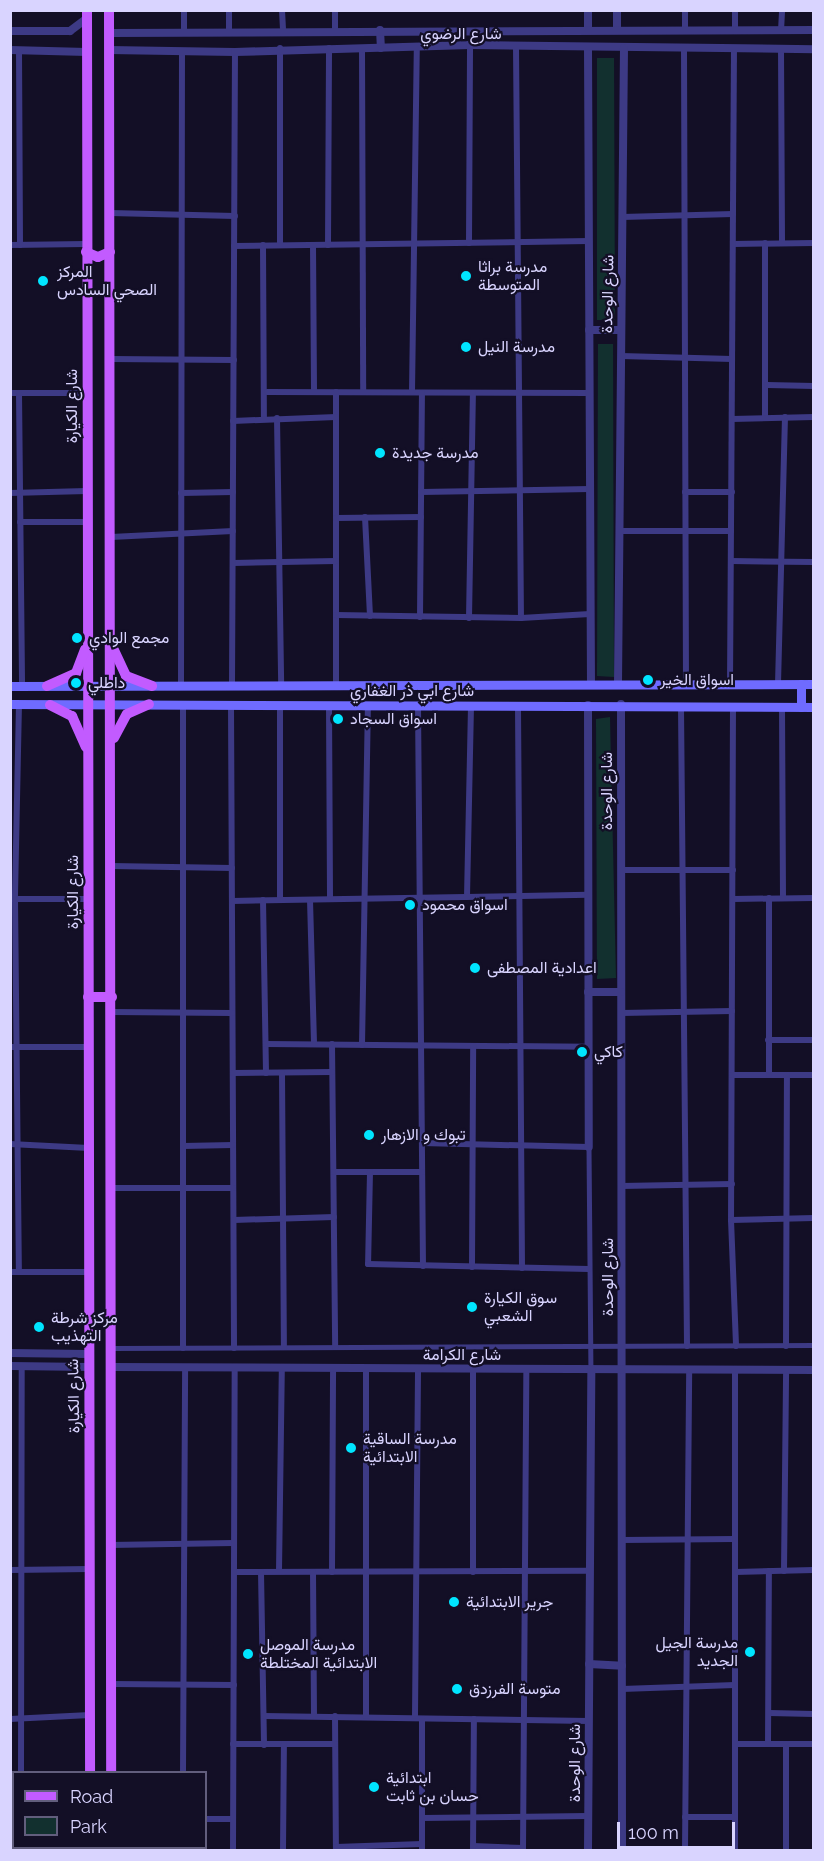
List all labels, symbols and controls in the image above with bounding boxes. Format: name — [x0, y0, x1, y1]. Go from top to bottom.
street label: شارع الرضوي — [420, 24, 502, 44]
street label: شارع الوحدة — [598, 255, 618, 333]
place label: مدرسة براثا المتوسطة — [478, 257, 547, 295]
place label: المركز الصحي السادس — [57, 262, 157, 300]
marker: مدرسة براثا المتوسطة — [459, 269, 473, 283]
marker: المركز الصحي السادس — [34, 272, 52, 290]
place label: مدرسة النيل — [478, 337, 555, 357]
marker: مدرسة النيل — [459, 340, 473, 354]
street label: شارع الكيارة — [62, 369, 82, 443]
place label: مدرسة جديدة — [392, 443, 478, 463]
marker: مدرسة جديدة — [373, 446, 387, 460]
place label: مجمع الوادي — [89, 628, 169, 648]
marker: مجمع الوادي — [70, 631, 84, 645]
place label: اسواق الخير — [660, 670, 734, 690]
place label: داطلي — [88, 673, 125, 693]
marker: اسواق الخير — [641, 673, 655, 687]
marker: داطلي — [69, 676, 83, 690]
street label: شارع ابي ذر الغفاري — [350, 681, 474, 701]
place label: اسواق السجاد — [350, 709, 437, 729]
marker: اسواق السجاد — [331, 712, 345, 726]
street label: شارع الوحدة — [597, 752, 617, 830]
street label: شارع الكيارة — [63, 855, 83, 929]
place label: اسواق محمود — [422, 895, 508, 915]
marker: اسواق محمود — [403, 898, 417, 912]
place label: اعدادية المصطفى — [487, 958, 597, 978]
marker: اعدادية المصطفى — [468, 961, 482, 975]
place label: كاكي — [594, 1042, 623, 1062]
marker: كاكي — [575, 1045, 589, 1059]
place label: تبوك و الازهار — [381, 1125, 466, 1145]
marker: تبوك و الازهار — [362, 1128, 376, 1142]
street label: شارع الوحدة — [598, 1238, 618, 1316]
place label: سوق الكيارة الشعبي — [484, 1288, 557, 1326]
marker: سوق الكيارة الشعبي — [465, 1300, 479, 1314]
place label: مركز شرطة التهذيب — [51, 1308, 118, 1346]
marker: مركز شرطة التهذيب — [32, 1320, 46, 1334]
street label: شارع الكرامة — [423, 1345, 501, 1365]
street label: شارع الكيارة — [64, 1359, 84, 1433]
place label: مدرسة الساقية الابتدائية — [363, 1429, 457, 1467]
marker: مدرسة الساقية الابتدائية — [344, 1441, 358, 1455]
place label: جرير الابتدائية — [466, 1592, 553, 1612]
marker: جرير الابتدائية — [447, 1595, 461, 1609]
place label: مدرسة الجيل الجديد — [655, 1633, 738, 1671]
place label: مدرسة الموصل الابتدائية المختلطة — [260, 1635, 377, 1673]
marker: مدرسة الجيل الجديد — [743, 1645, 757, 1659]
marker: مدرسة الموصل الابتدائية المختلطة — [241, 1647, 255, 1661]
place label: متوسة الفرزدق — [469, 1679, 561, 1699]
marker: متوسة الفرزدق — [450, 1682, 464, 1696]
street label: شارع الوحدة — [565, 1724, 585, 1802]
place label: ابتدائية حسان بن ثابت — [386, 1768, 479, 1806]
legend — [12, 1771, 207, 1849]
marker: ابتدائية حسان بن ثابت — [367, 1780, 381, 1794]
text: Road — [70, 1786, 113, 1807]
scale bar — [620, 1810, 738, 1848]
text: Park — [70, 1816, 107, 1837]
text: 100 m — [628, 1822, 679, 1843]

